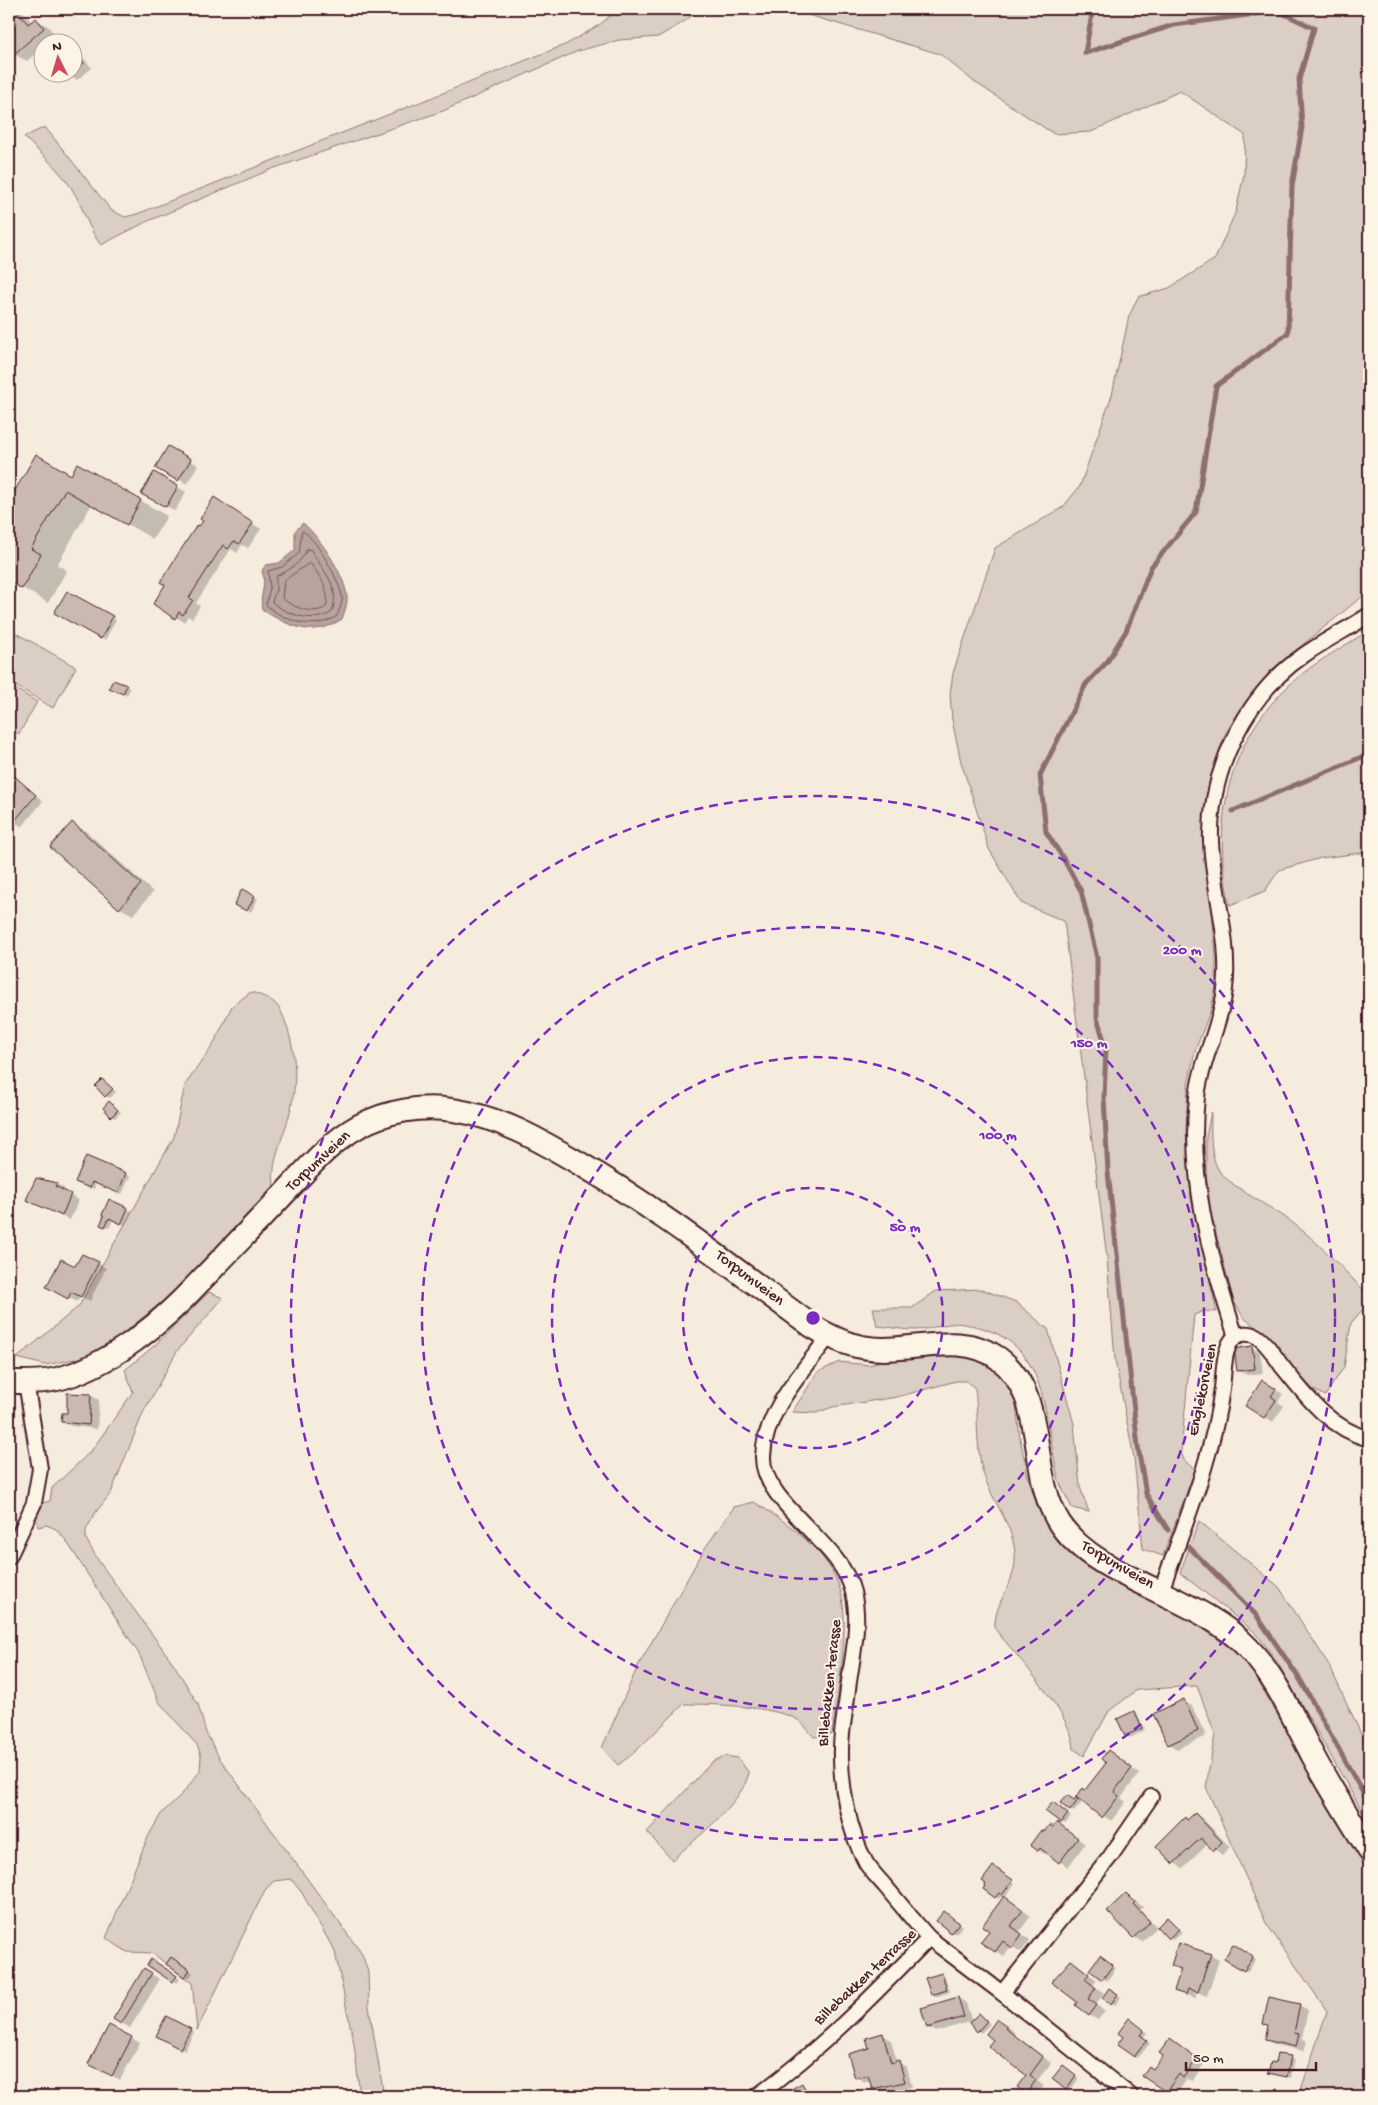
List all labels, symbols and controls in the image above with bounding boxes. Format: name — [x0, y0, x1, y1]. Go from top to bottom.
north arrow — [32, 32, 82, 82]
text: N — [52, 39, 62, 56]
text: 200 m — [1163, 942, 1202, 960]
text: 150 m — [1070, 1035, 1108, 1053]
street label: Torpumveien — [282, 1127, 356, 1197]
text: 100 m — [978, 1127, 1017, 1145]
text: 50 m — [890, 1219, 921, 1237]
street label: Torpumveien — [710, 1246, 788, 1311]
centre of rings — [804, 1309, 822, 1327]
street label: Englekorveien — [1185, 1342, 1223, 1438]
street label: Torpumveien — [1076, 1537, 1157, 1595]
street label: Billebakken terasse — [815, 1618, 847, 1748]
street label: Billebakken terrasse — [810, 1925, 922, 2031]
scale bar — [1186, 2040, 1316, 2072]
text: 50 m — [1193, 2050, 1224, 2068]

